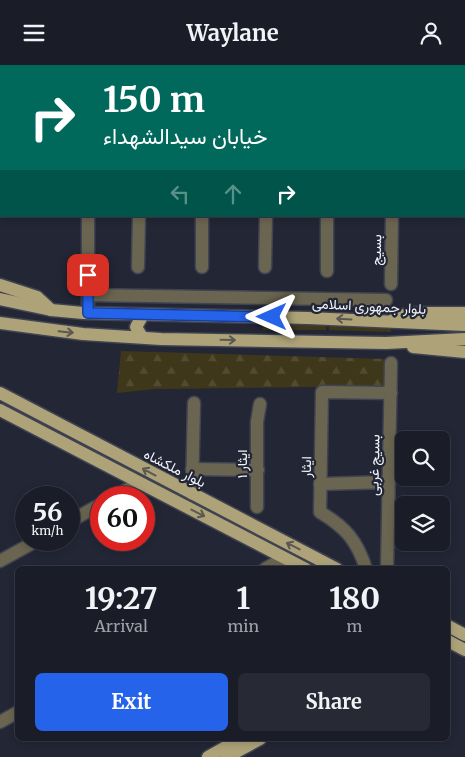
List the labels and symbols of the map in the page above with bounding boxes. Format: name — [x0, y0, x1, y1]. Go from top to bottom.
street label: بسیج — [367, 234, 387, 266]
pin — [67, 254, 109, 296]
position arrow — [245, 290, 297, 342]
street label: بلوار جمهوری اسلامی — [311, 294, 427, 318]
one-way arrow — [336, 315, 352, 324]
one-way arrow — [57, 327, 73, 337]
one-way arrow — [220, 335, 236, 345]
street label: بسیج غربی — [364, 434, 386, 496]
street label: بلوار ملکشاه — [141, 445, 209, 491]
street label: ایثار ۱ — [233, 450, 251, 478]
street label: ایثار — [297, 456, 315, 479]
one-way arrow — [142, 467, 157, 476]
speed limit sign: 60 — [90, 486, 155, 551]
one-way arrow — [191, 508, 206, 518]
one-way arrow — [286, 541, 301, 550]

